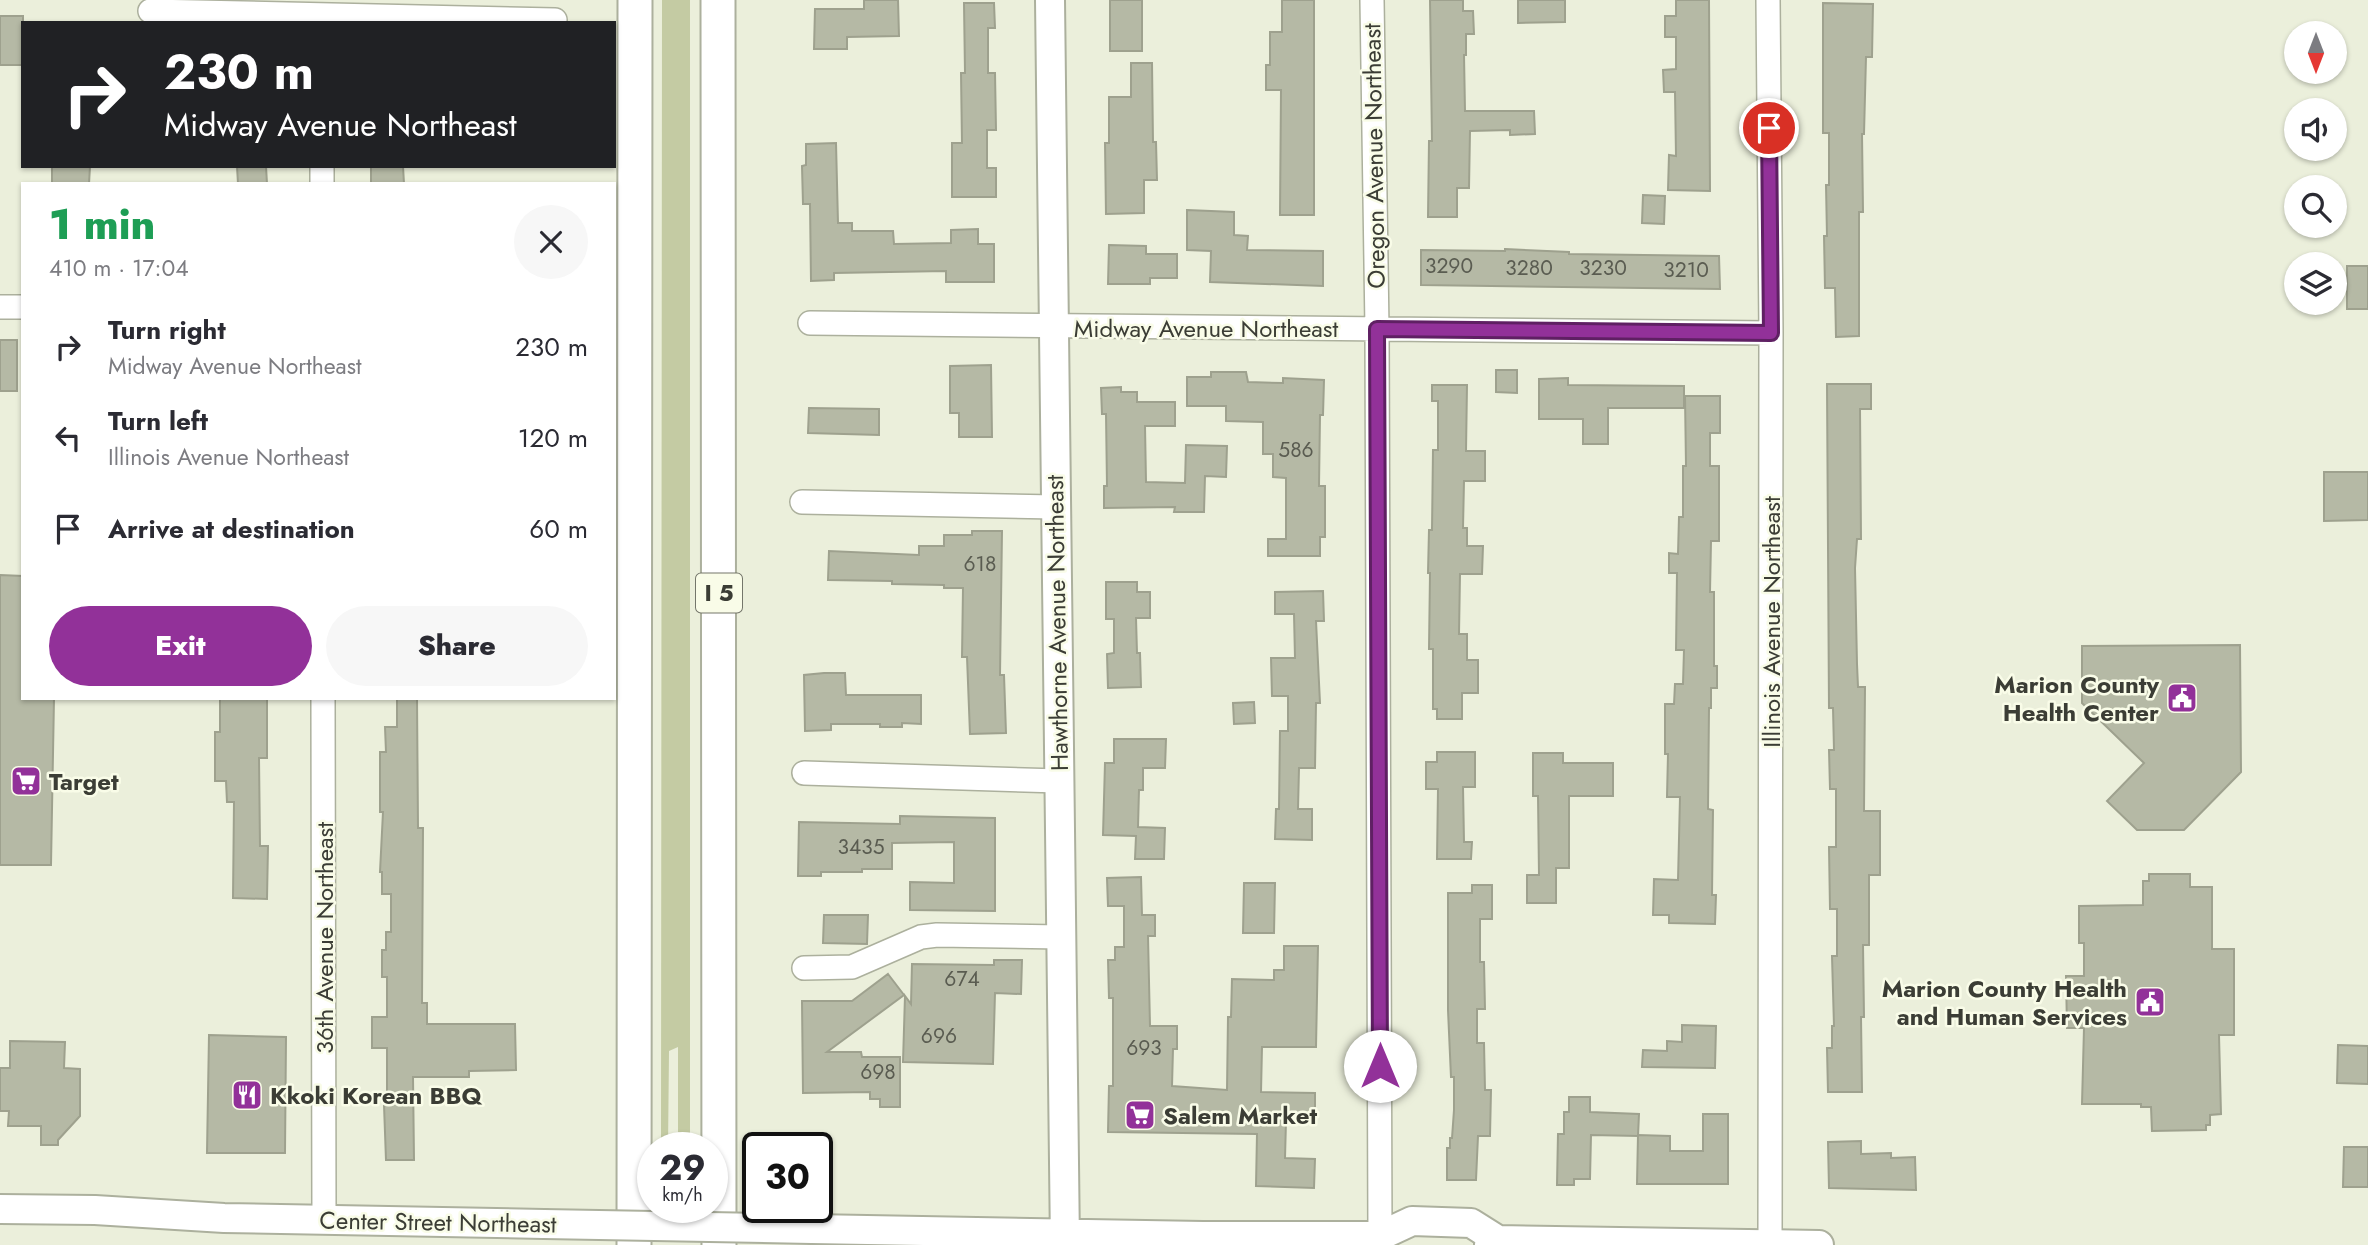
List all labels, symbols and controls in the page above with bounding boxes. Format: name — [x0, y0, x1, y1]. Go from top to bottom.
north arrow — [2284, 21, 2347, 84]
map controls — [2284, 21, 2347, 315]
street label: Oregon Avenue Northeast — [1354, 23, 1394, 289]
text: 230 m — [164, 37, 314, 107]
icon: right — [49, 49, 140, 140]
pin — [1739, 98, 1799, 158]
button: sound — [2284, 98, 2347, 161]
text: Midway Avenue Northeast — [164, 102, 517, 148]
icon: arrive — [1750, 109, 1788, 147]
button: search — [2284, 175, 2347, 238]
text: 1 min — [49, 194, 155, 255]
button: close — [514, 205, 588, 279]
text: 410 m · 17:04 — [49, 251, 189, 285]
house number: 3290 — [1425, 251, 1473, 281]
button: layers — [2284, 252, 2347, 315]
house number: 3280 — [1505, 253, 1553, 283]
house number: 3230 — [1579, 253, 1627, 283]
house number: 3210 — [1663, 255, 1709, 285]
text: Turn right — [108, 311, 226, 349]
street label: Midway Avenue Northeast — [1074, 311, 1338, 346]
icon: right — [49, 328, 87, 366]
text: 230 m — [515, 328, 588, 366]
text: Midway Avenue Northeast — [108, 349, 361, 383]
text: Turn left — [108, 402, 208, 440]
icon: left — [49, 419, 87, 457]
text: 120 m — [518, 419, 588, 457]
house number: 586 — [1278, 435, 1314, 465]
text: Illinois Avenue Northeast — [108, 440, 349, 474]
street label: Hawthorne Avenue Northeast — [1037, 474, 1077, 771]
street label: Illinois Avenue Northeast — [1754, 496, 1789, 748]
icon: arrive — [49, 510, 87, 548]
text: Arrive at destination — [108, 510, 355, 548]
text: 60 m — [529, 510, 588, 548]
house number: 618 — [963, 549, 997, 579]
road number: I 5 — [696, 573, 742, 612]
button: Exit — [49, 606, 312, 686]
button: Share — [326, 606, 588, 686]
place label: Marion County Health Center — [1994, 667, 2159, 730]
public building icon: Marion County Health Center — [2165, 681, 2199, 715]
supermarket icon: Target — [9, 764, 43, 798]
place label: Target — [49, 764, 119, 799]
street label: 36th Avenue Northeast — [307, 822, 342, 1054]
house number: 3435 — [837, 832, 885, 862]
house number: 674 — [944, 964, 980, 994]
place label: Marion County Health and Human Services — [1882, 971, 2127, 1034]
public building icon: Marion County Health and Human Services — [2133, 985, 2167, 1019]
house number: 696 — [921, 1021, 957, 1051]
position arrow — [1343, 1029, 1417, 1103]
house number: 693 — [1126, 1033, 1162, 1063]
house number: 698 — [860, 1057, 896, 1087]
restaurant icon: Kkoki Korean BBQ — [230, 1078, 264, 1112]
place label: Kkoki Korean BBQ — [270, 1078, 482, 1113]
supermarket icon: Salem Market — [1123, 1098, 1157, 1132]
place label: Salem Market — [1163, 1098, 1317, 1133]
speed limit sign: 30 — [742, 1132, 833, 1223]
text: 29 — [659, 1143, 706, 1193]
text: km/h — [662, 1182, 703, 1208]
street label: Center Street Northeast — [319, 1202, 557, 1242]

